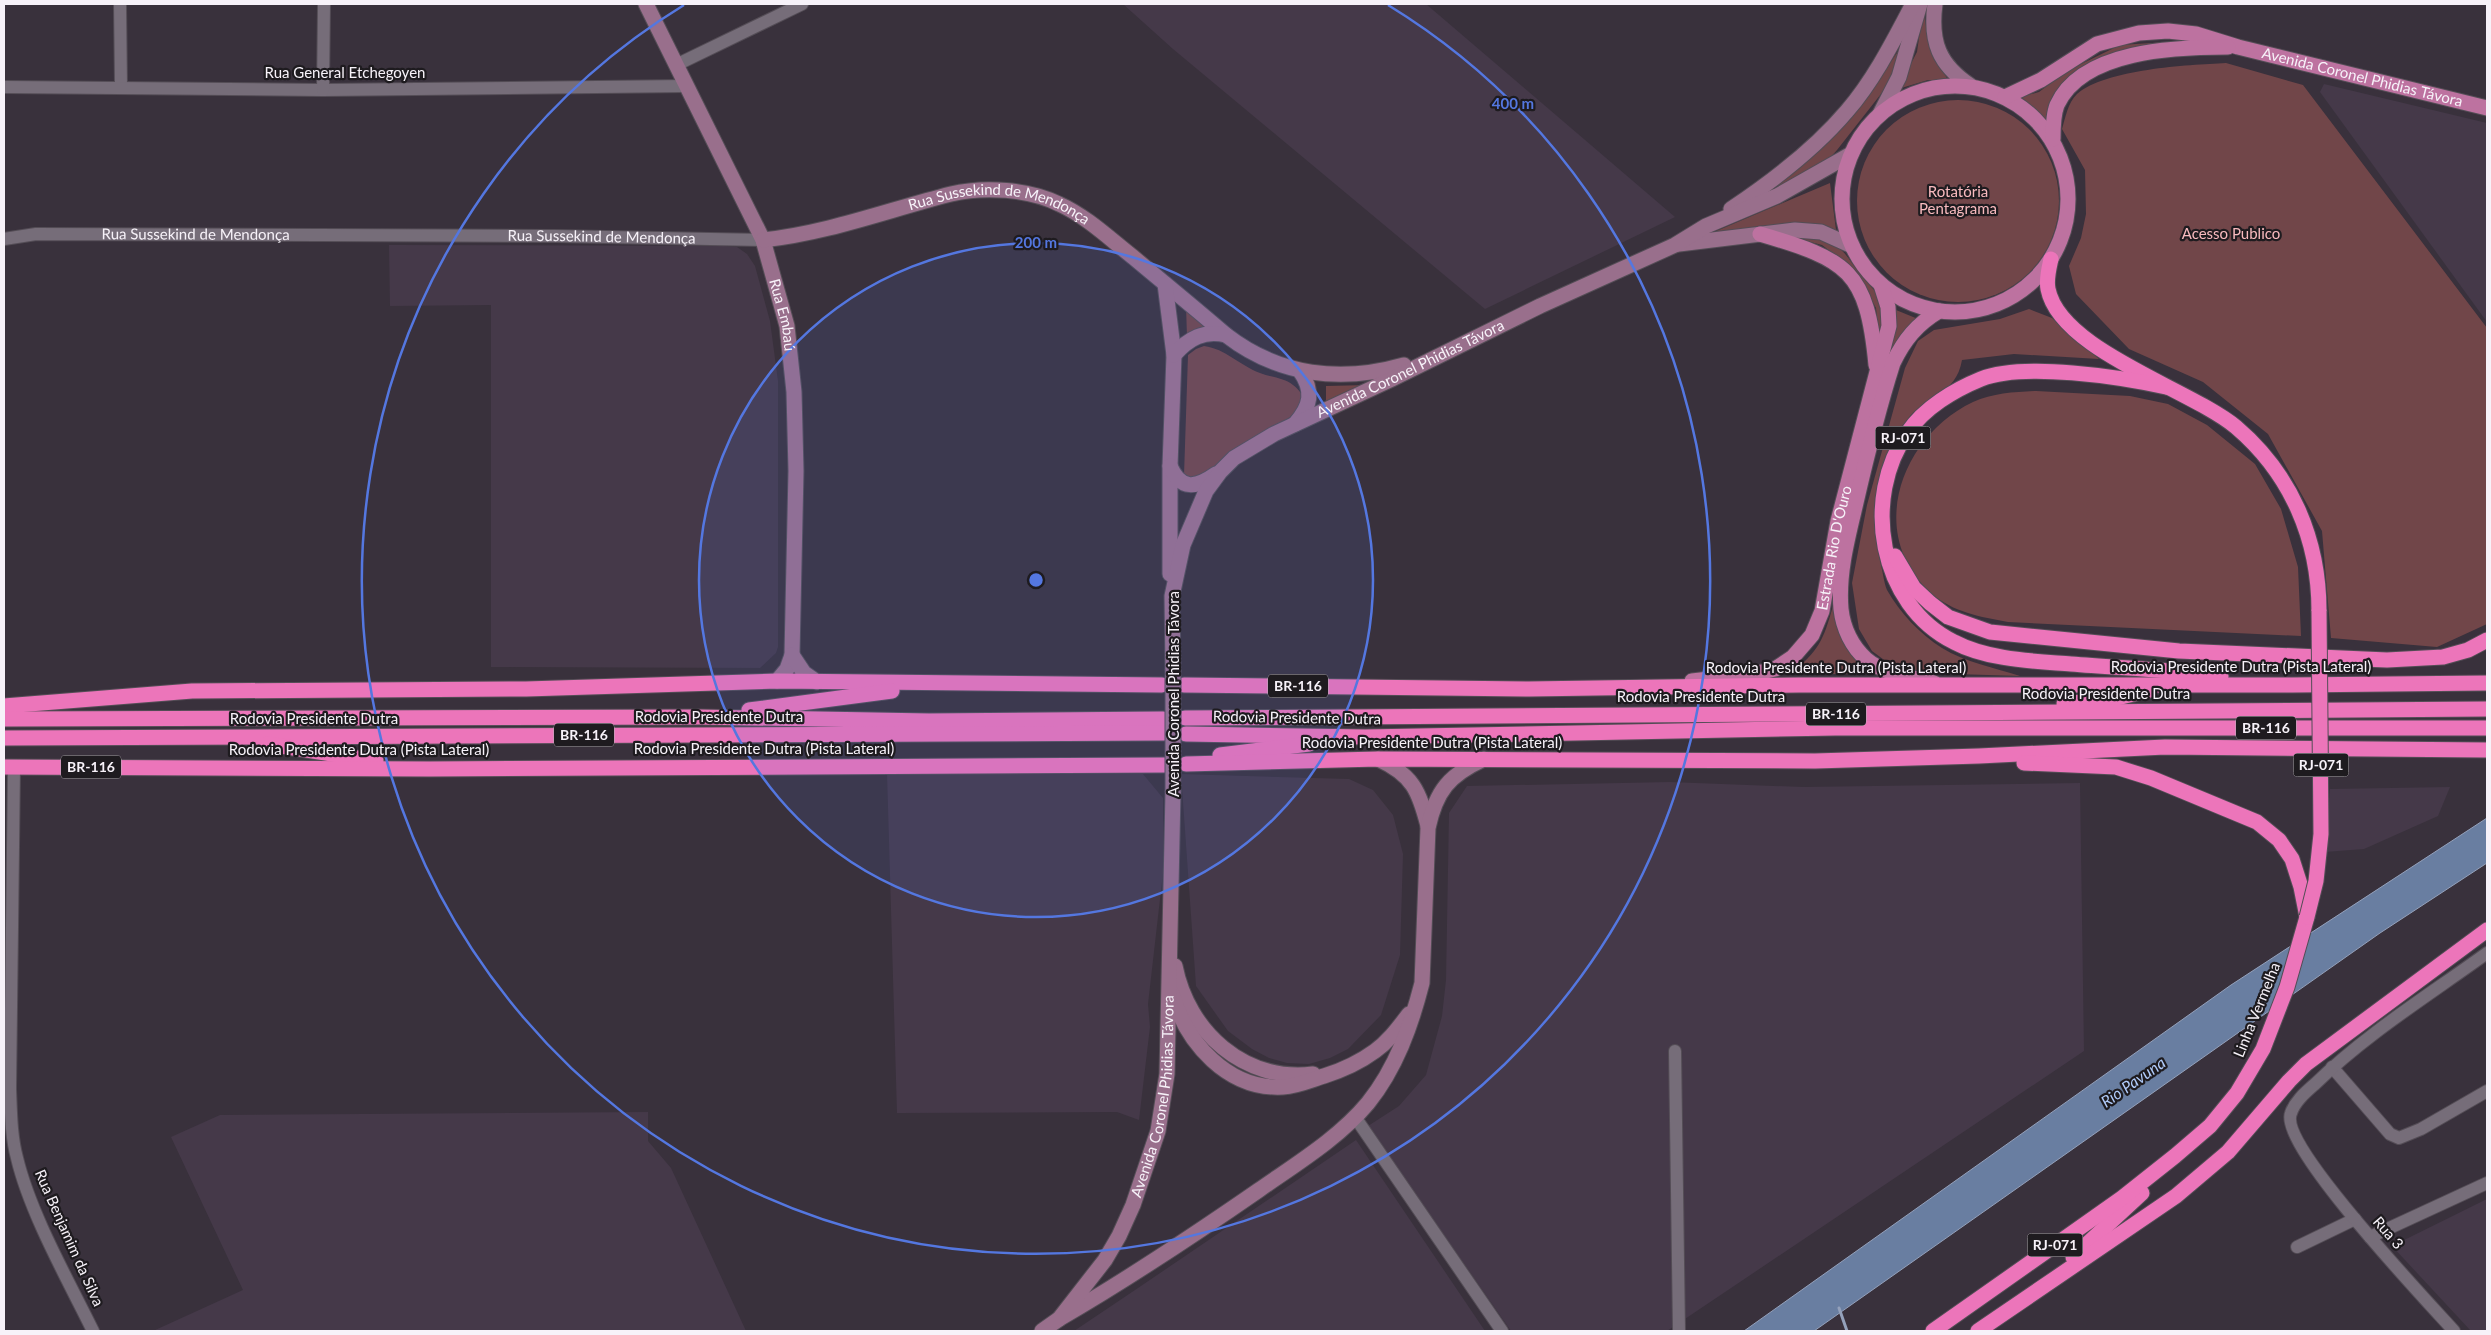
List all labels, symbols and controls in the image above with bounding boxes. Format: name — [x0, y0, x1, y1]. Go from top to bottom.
street label: Avenida Coronel Phidias Távora — [2260, 43, 2465, 110]
street label: Rua General Etchegoyen — [265, 63, 425, 81]
text: 400 m — [1492, 94, 1534, 112]
street label: Rua Sussekind de Mendonça — [906, 180, 1094, 228]
park label: Rotatória Pentagrama — [1919, 182, 1997, 217]
street label: Rua Sussekind de Mendonça — [102, 224, 290, 243]
park label: Acesso Publico — [2182, 224, 2280, 242]
street label: Rua Sussekind de Mendonça — [508, 226, 696, 247]
text: 200 m — [1015, 233, 1057, 251]
street label: Rua Embaú — [766, 276, 800, 352]
street label: Avenida Coronel Phidias Távora — [1313, 315, 1507, 421]
road number: RJ-071 — [1876, 426, 1930, 449]
street label: Estrada Rio D'Ouro — [1812, 483, 1855, 611]
centre of rings — [1027, 571, 1045, 589]
street label: Avenida Coronel Phidias Távora — [1164, 591, 1182, 797]
street label: Rodovia Presidente Dutra (Pista Lateral) — [2111, 657, 2371, 675]
street label: Rodovia Presidente Dutra (Pista Lateral) — [1706, 658, 1966, 676]
road number: BR-116 — [1268, 674, 1328, 698]
street label: Rodovia Presidente Dutra — [2022, 684, 2190, 702]
street label: Rodovia Presidente Dutra — [1617, 687, 1785, 705]
road number: BR-116 — [1806, 702, 1866, 726]
street label: Rodovia Presidente Dutra — [635, 707, 803, 725]
street label: Rodovia Presidente Dutra — [1213, 707, 1381, 727]
street label: Rodovia Presidente Dutra — [230, 709, 398, 727]
road number: BR-116 — [2236, 716, 2296, 740]
road number: BR-116 — [554, 724, 614, 746]
street label: Rodovia Presidente Dutra (Pista Lateral) — [1302, 733, 1562, 751]
street label: Rodovia Presidente Dutra (Pista Lateral) — [634, 739, 894, 757]
street label: Rodovia Presidente Dutra (Pista Lateral) — [229, 740, 489, 758]
road number: RJ-071 — [2294, 754, 2348, 776]
road number: BR-116 — [61, 756, 121, 779]
street label: Linha Vermelha — [2229, 960, 2283, 1060]
street label: Avenida Coronel Phidias Távora — [1126, 995, 1177, 1199]
water label: Rio Pavuna — [2097, 1053, 2169, 1111]
street label: Rua Benjamim da Silva — [32, 1166, 108, 1309]
street label: Rua 3 — [2370, 1212, 2408, 1252]
road number: RJ-071 — [2028, 1234, 2082, 1256]

